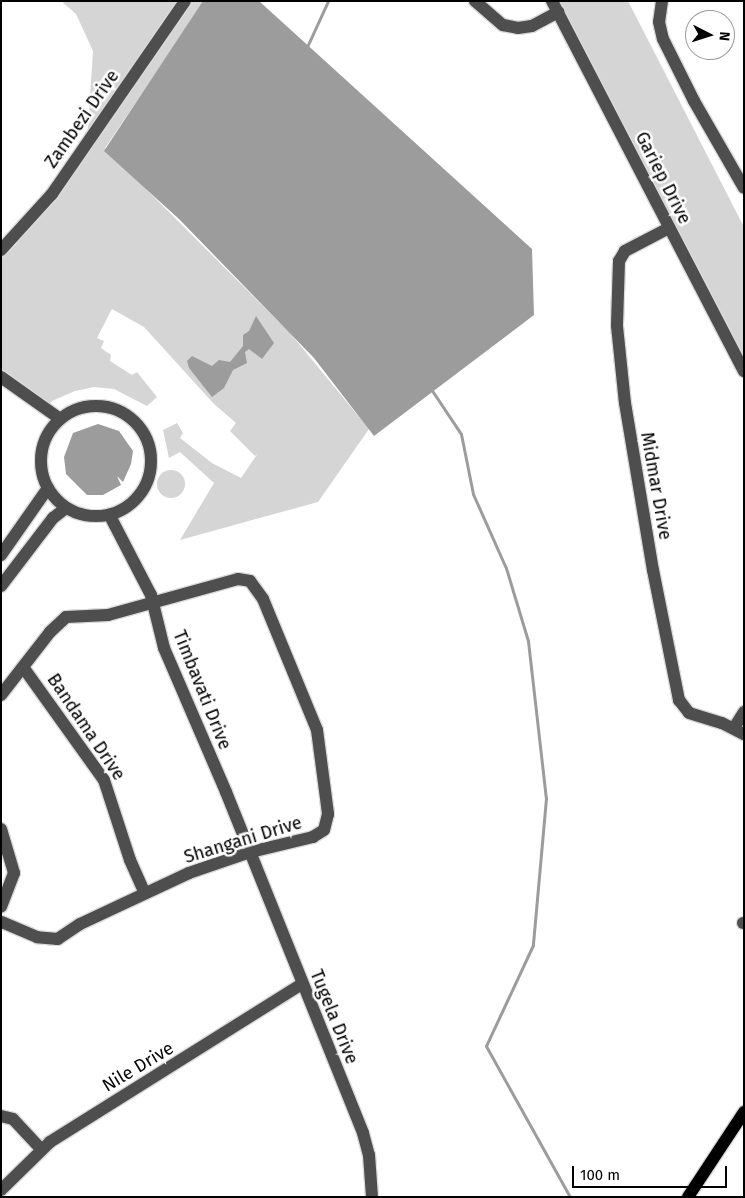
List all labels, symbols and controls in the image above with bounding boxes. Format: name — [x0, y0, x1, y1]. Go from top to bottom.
north arrow — [685, 10, 735, 60]
text: N — [716, 31, 733, 42]
street label: Zambezi Drive — [40, 66, 124, 172]
street label: Gariep Drive — [631, 128, 695, 228]
street label: Midmar Drive — [636, 430, 676, 542]
street label: Timbavati Drive — [168, 627, 236, 753]
street label: Bandama Drive — [42, 670, 130, 784]
street label: Shangani Drive — [181, 812, 305, 868]
street label: Tugela Drive — [305, 967, 363, 1067]
street label: Nile Drive — [98, 1037, 178, 1097]
scale bar — [575, 1156, 730, 1188]
text: 100 m — [580, 1166, 620, 1184]

